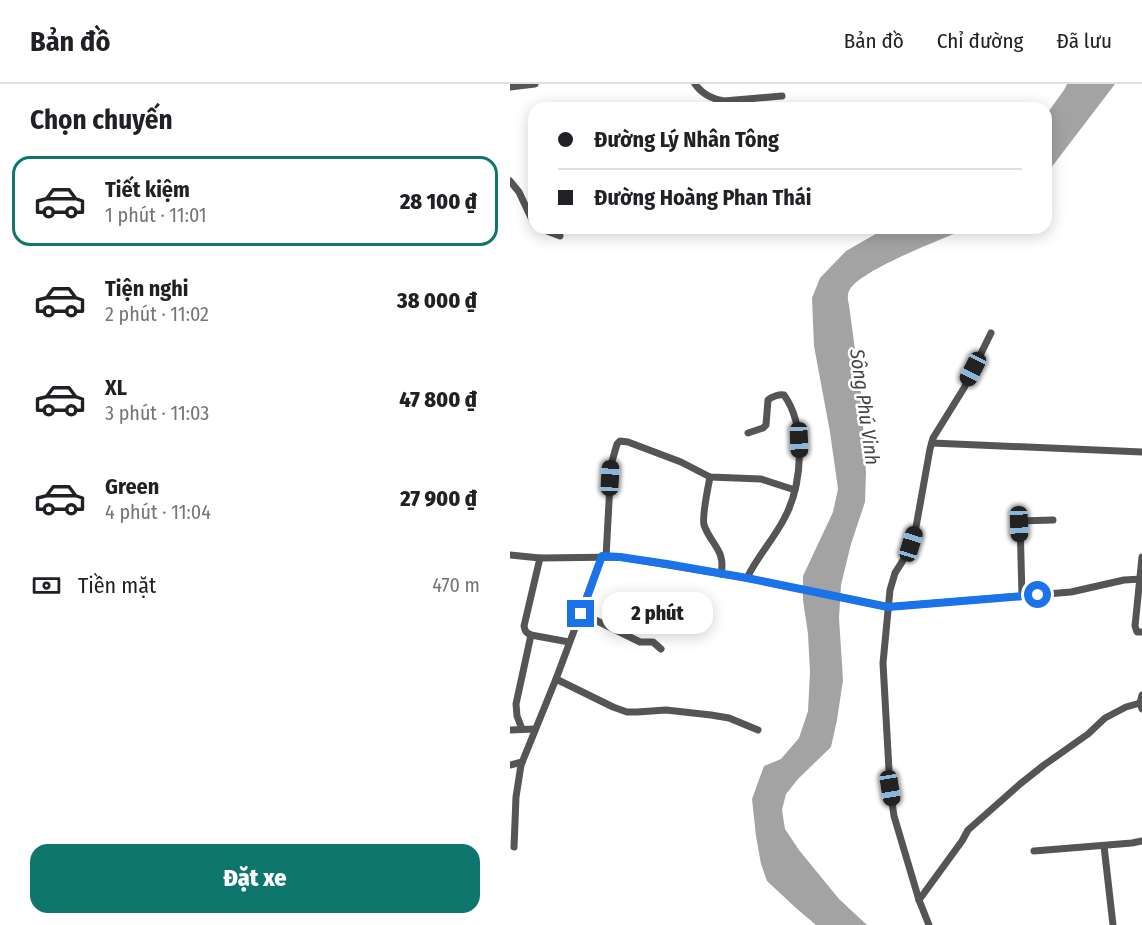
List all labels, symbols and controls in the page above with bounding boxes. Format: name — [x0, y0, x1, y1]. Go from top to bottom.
text: Bản đồ — [30, 25, 110, 58]
text: Bản đồ — [844, 28, 904, 54]
text: Chỉ đường — [937, 28, 1023, 54]
text: Đã lưu — [1056, 28, 1112, 54]
text: Chọn chuyến — [30, 104, 173, 136]
text: Đường Lý Nhân Tông — [594, 126, 779, 153]
icon: car — [33, 174, 87, 228]
text: Tiết kiệm — [105, 176, 190, 203]
text: Đường Hoàng Phan Thái — [594, 184, 811, 211]
text: 28 100 ₫ — [400, 188, 477, 215]
text: 1 phút · 11:01 — [105, 203, 207, 227]
icon: car — [33, 273, 87, 327]
text: Tiện nghi — [105, 275, 188, 302]
text: 38 000 ₫ — [397, 287, 477, 314]
text: 2 phút · 11:02 — [105, 302, 209, 326]
water label: Sông Phú Vinh — [845, 346, 885, 467]
car — [957, 349, 989, 389]
icon: car — [33, 372, 87, 426]
text: XL — [105, 374, 127, 401]
text: 47 800 ₫ — [399, 386, 477, 413]
text: 3 phút · 11:03 — [105, 401, 209, 425]
car — [789, 422, 809, 458]
car — [600, 460, 620, 496]
icon: car — [33, 471, 87, 525]
text: Green — [105, 473, 159, 500]
text: 27 900 ₫ — [400, 485, 477, 512]
text: 4 phút · 11:04 — [105, 500, 211, 524]
car — [1009, 506, 1029, 542]
car — [897, 524, 925, 564]
icon: cash — [30, 569, 63, 602]
text: Tiền mặt — [78, 572, 156, 599]
text: 470 m — [432, 573, 480, 597]
route start — [1024, 581, 1051, 608]
callout: 2 phút — [602, 593, 713, 635]
route end — [567, 600, 594, 627]
text: 2 phút — [631, 601, 684, 625]
car — [878, 769, 902, 807]
button: Đặt xe — [30, 844, 480, 913]

